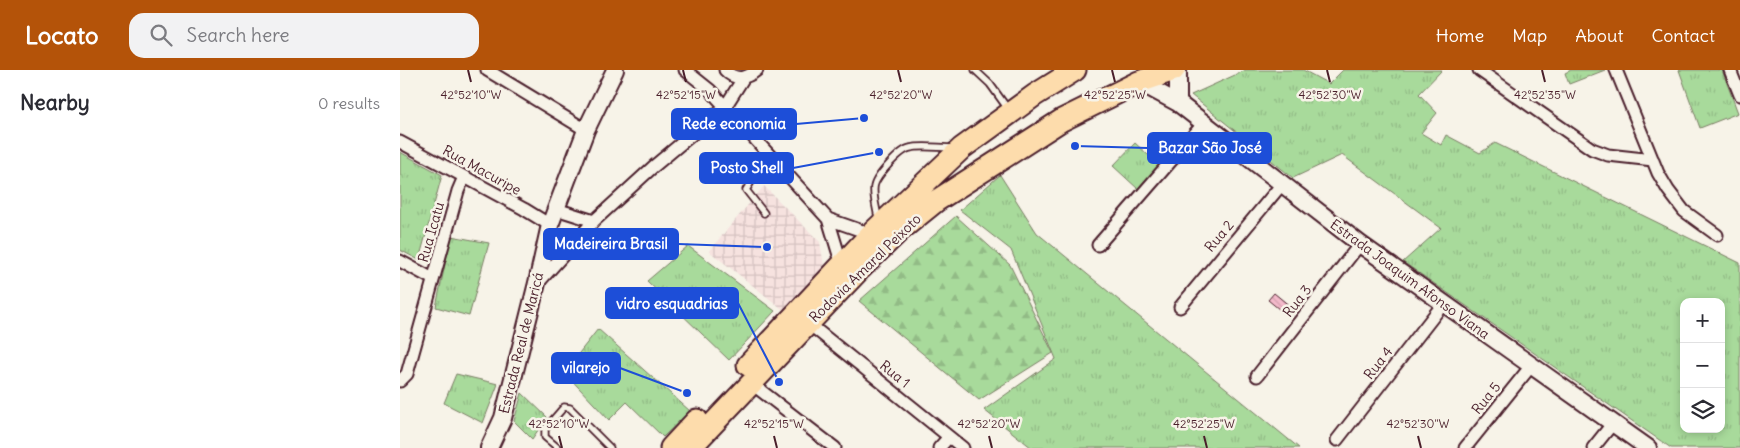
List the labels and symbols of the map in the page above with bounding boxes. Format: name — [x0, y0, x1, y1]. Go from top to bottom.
text: 42°52'10"W — [441, 87, 502, 102]
text: 42°52'15"W — [656, 87, 716, 102]
text: 42°52'20"W — [870, 87, 932, 102]
text: 42°52'25"W — [1084, 87, 1146, 102]
text: 42°52'30"W — [1298, 87, 1362, 102]
text: 42°52'35"W — [1514, 87, 1576, 102]
callout: Rede economia — [672, 109, 796, 139]
text: Rede economia — [682, 114, 786, 133]
callout: Bazar São José — [1148, 133, 1271, 163]
text: Bazar São José — [1158, 138, 1262, 157]
street label: Rua Macuripe — [440, 141, 524, 199]
callout: Posto Shell — [700, 153, 793, 183]
text: Posto Shell — [711, 158, 783, 177]
street label: Rua Icatu — [414, 200, 448, 264]
street label: Rodovia Amaral Peixoto — [805, 210, 925, 326]
street label: Estrada Joaquim Afonso Viana — [1327, 215, 1493, 343]
street label: Rua 2 — [1201, 216, 1238, 256]
callout: Madeireira Brasil — [544, 229, 678, 259]
text: Madeireira Brasil — [554, 234, 668, 253]
street label: Estrada Real de Maricá — [495, 270, 547, 416]
street label: Rua 3 — [1279, 281, 1315, 321]
callout: vidro esquadrias — [606, 288, 738, 318]
text: vidro esquadrias — [616, 294, 728, 314]
street label: Rua 4 — [1360, 343, 1396, 383]
callout: vilarejo — [552, 353, 620, 383]
street label: Rua 1 — [876, 356, 914, 392]
text: vilarejo — [562, 358, 611, 377]
street label: Rua 5 — [1468, 378, 1504, 418]
text: 42°52'10"W — [529, 416, 590, 431]
text: 42°52'15"W — [744, 416, 804, 431]
text: 42°52'20"W — [958, 416, 1020, 431]
text: 42°52'25"W — [1173, 416, 1235, 431]
text: 42°52'30"W — [1386, 416, 1450, 431]

